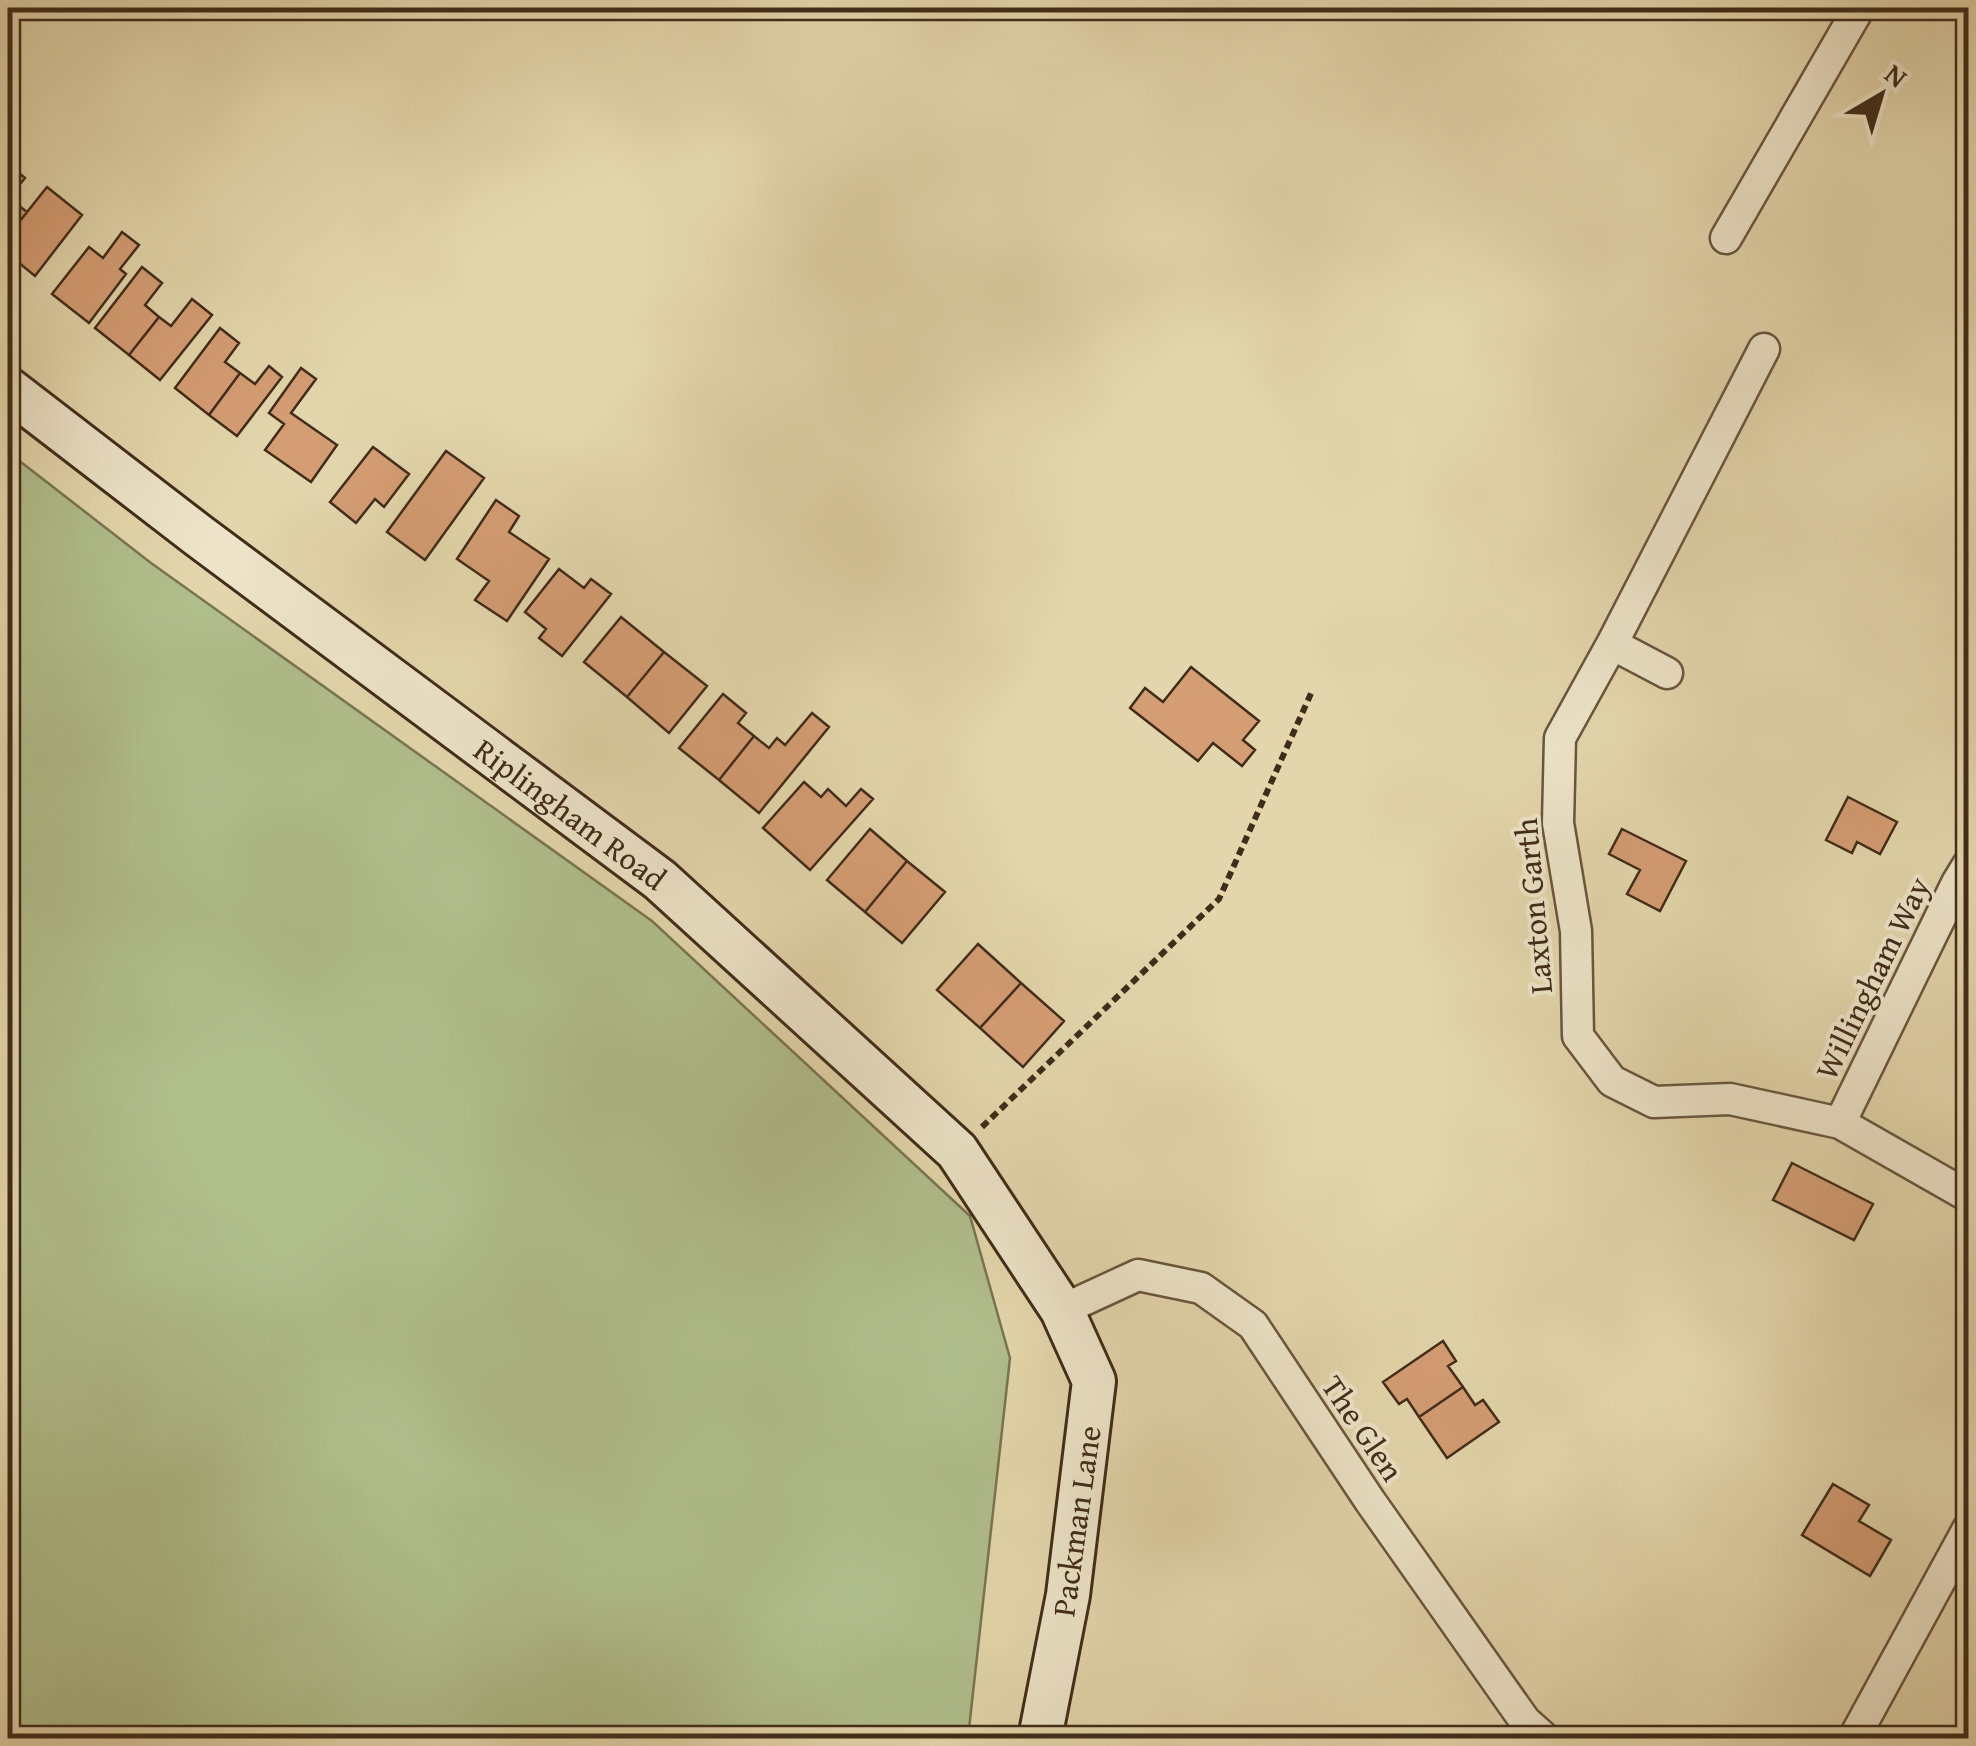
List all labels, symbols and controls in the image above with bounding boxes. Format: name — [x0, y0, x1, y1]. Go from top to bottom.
north arrow — [1831, 45, 1931, 145]
text: N — [1877, 53, 1917, 97]
street label: Riplingham Road — [465, 726, 677, 901]
street label: Laxton Garth — [1502, 816, 1564, 996]
street label: Willingham Way — [1803, 869, 1941, 1087]
street label: The Glen — [1310, 1366, 1416, 1490]
street label: Packman Lane — [1039, 1423, 1113, 1619]

